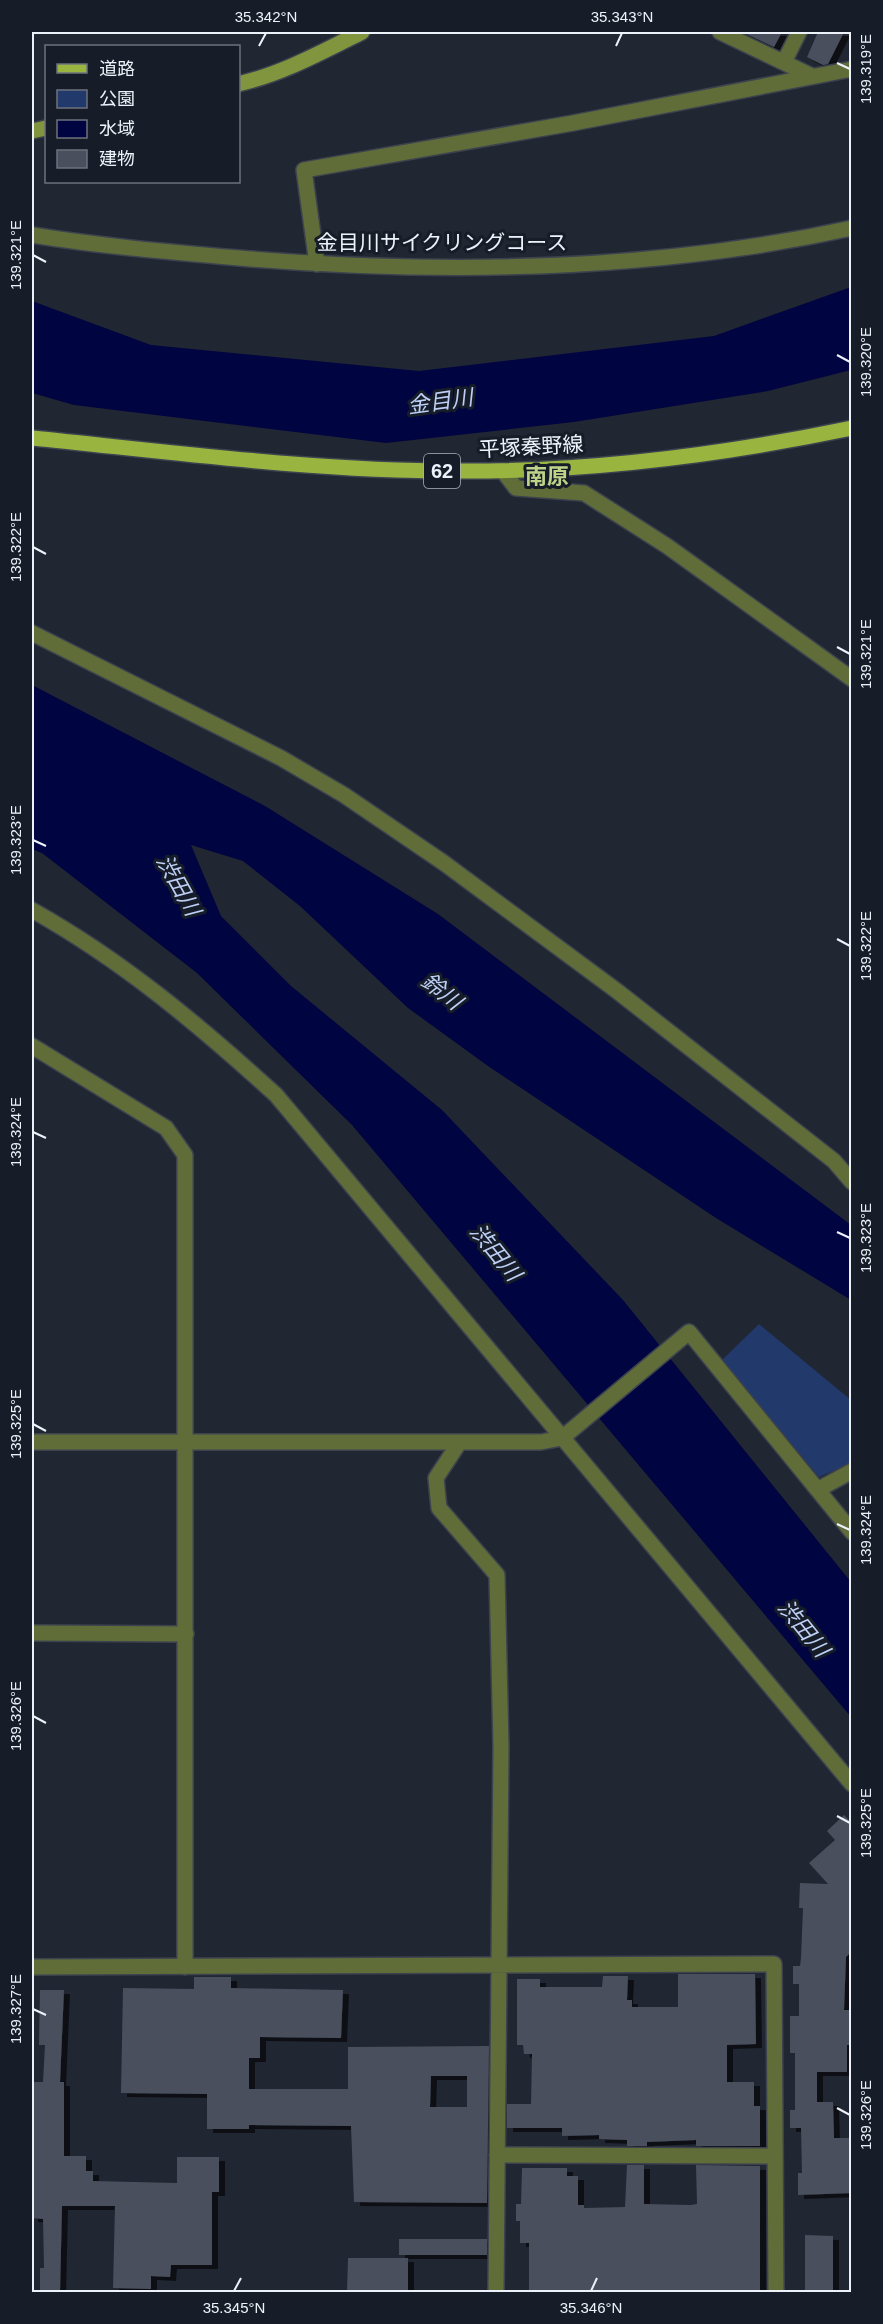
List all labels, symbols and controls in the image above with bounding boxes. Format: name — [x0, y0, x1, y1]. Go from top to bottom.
text: 35.342°N — [235, 8, 297, 25]
text: 35.343°N — [591, 8, 653, 25]
text: 139.319°E — [857, 34, 874, 104]
legend — [45, 45, 240, 183]
text: 道路 — [99, 59, 135, 79]
text: 公園 — [99, 89, 135, 109]
text: 水域 — [99, 119, 135, 139]
text: 建物 — [99, 149, 135, 169]
text: 139.321°E — [7, 220, 24, 290]
street label: 金目川サイクリングコース — [317, 231, 567, 254]
text: 139.320°E — [857, 327, 874, 397]
water label: 金目川 — [406, 384, 476, 418]
street label: 平塚秦野線 — [478, 432, 584, 461]
road number: 62 — [424, 454, 460, 488]
district label: 南原 — [525, 464, 569, 489]
text: 139.322°E — [7, 512, 24, 582]
text: 139.321°E — [857, 619, 874, 689]
text: 139.323°E — [7, 805, 24, 875]
water label: 渋田川 — [152, 850, 206, 922]
text: 139.322°E — [857, 911, 874, 981]
water label: 鈴川 — [417, 968, 468, 1016]
text: 139.324°E — [7, 1097, 24, 1167]
text: 139.323°E — [857, 1203, 874, 1273]
water label: 渋田川 — [465, 1219, 527, 1287]
text: 139.325°E — [7, 1389, 24, 1459]
text: 139.324°E — [857, 1495, 874, 1565]
water label: 渋田川 — [773, 1595, 835, 1663]
text: 139.326°E — [7, 1681, 24, 1751]
text: 139.325°E — [857, 1788, 874, 1858]
text: 139.327°E — [7, 1974, 24, 2044]
text: 139.326°E — [857, 2080, 874, 2150]
text: 35.345°N — [203, 2299, 265, 2316]
text: 35.346°N — [560, 2299, 622, 2316]

